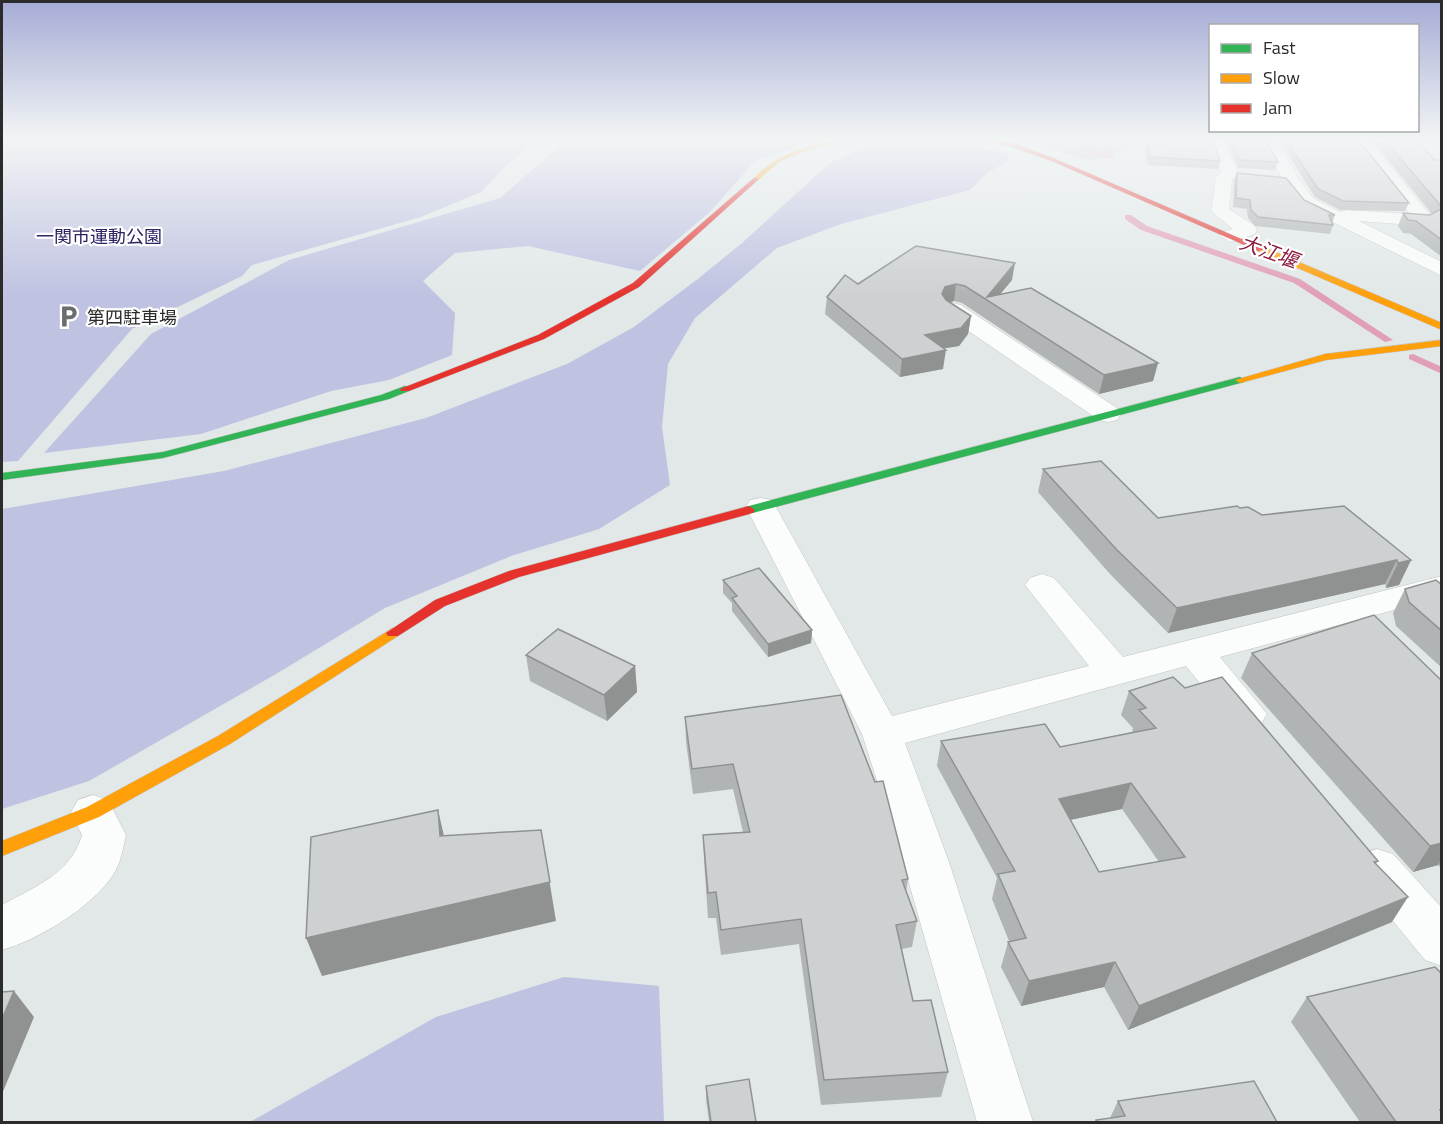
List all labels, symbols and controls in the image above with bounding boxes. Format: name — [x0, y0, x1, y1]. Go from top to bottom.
legend — [1209, 24, 1419, 132]
text: Fast — [1263, 34, 1296, 61]
text: Slow — [1263, 64, 1300, 91]
text: Jam — [1263, 94, 1292, 121]
park label: 一関市運動公園 — [36, 223, 162, 250]
water label: 大江堰 — [1236, 226, 1306, 277]
parking icon: 第四駐車場 — [56, 304, 82, 330]
place label: 第四駐車場 — [87, 304, 177, 331]

